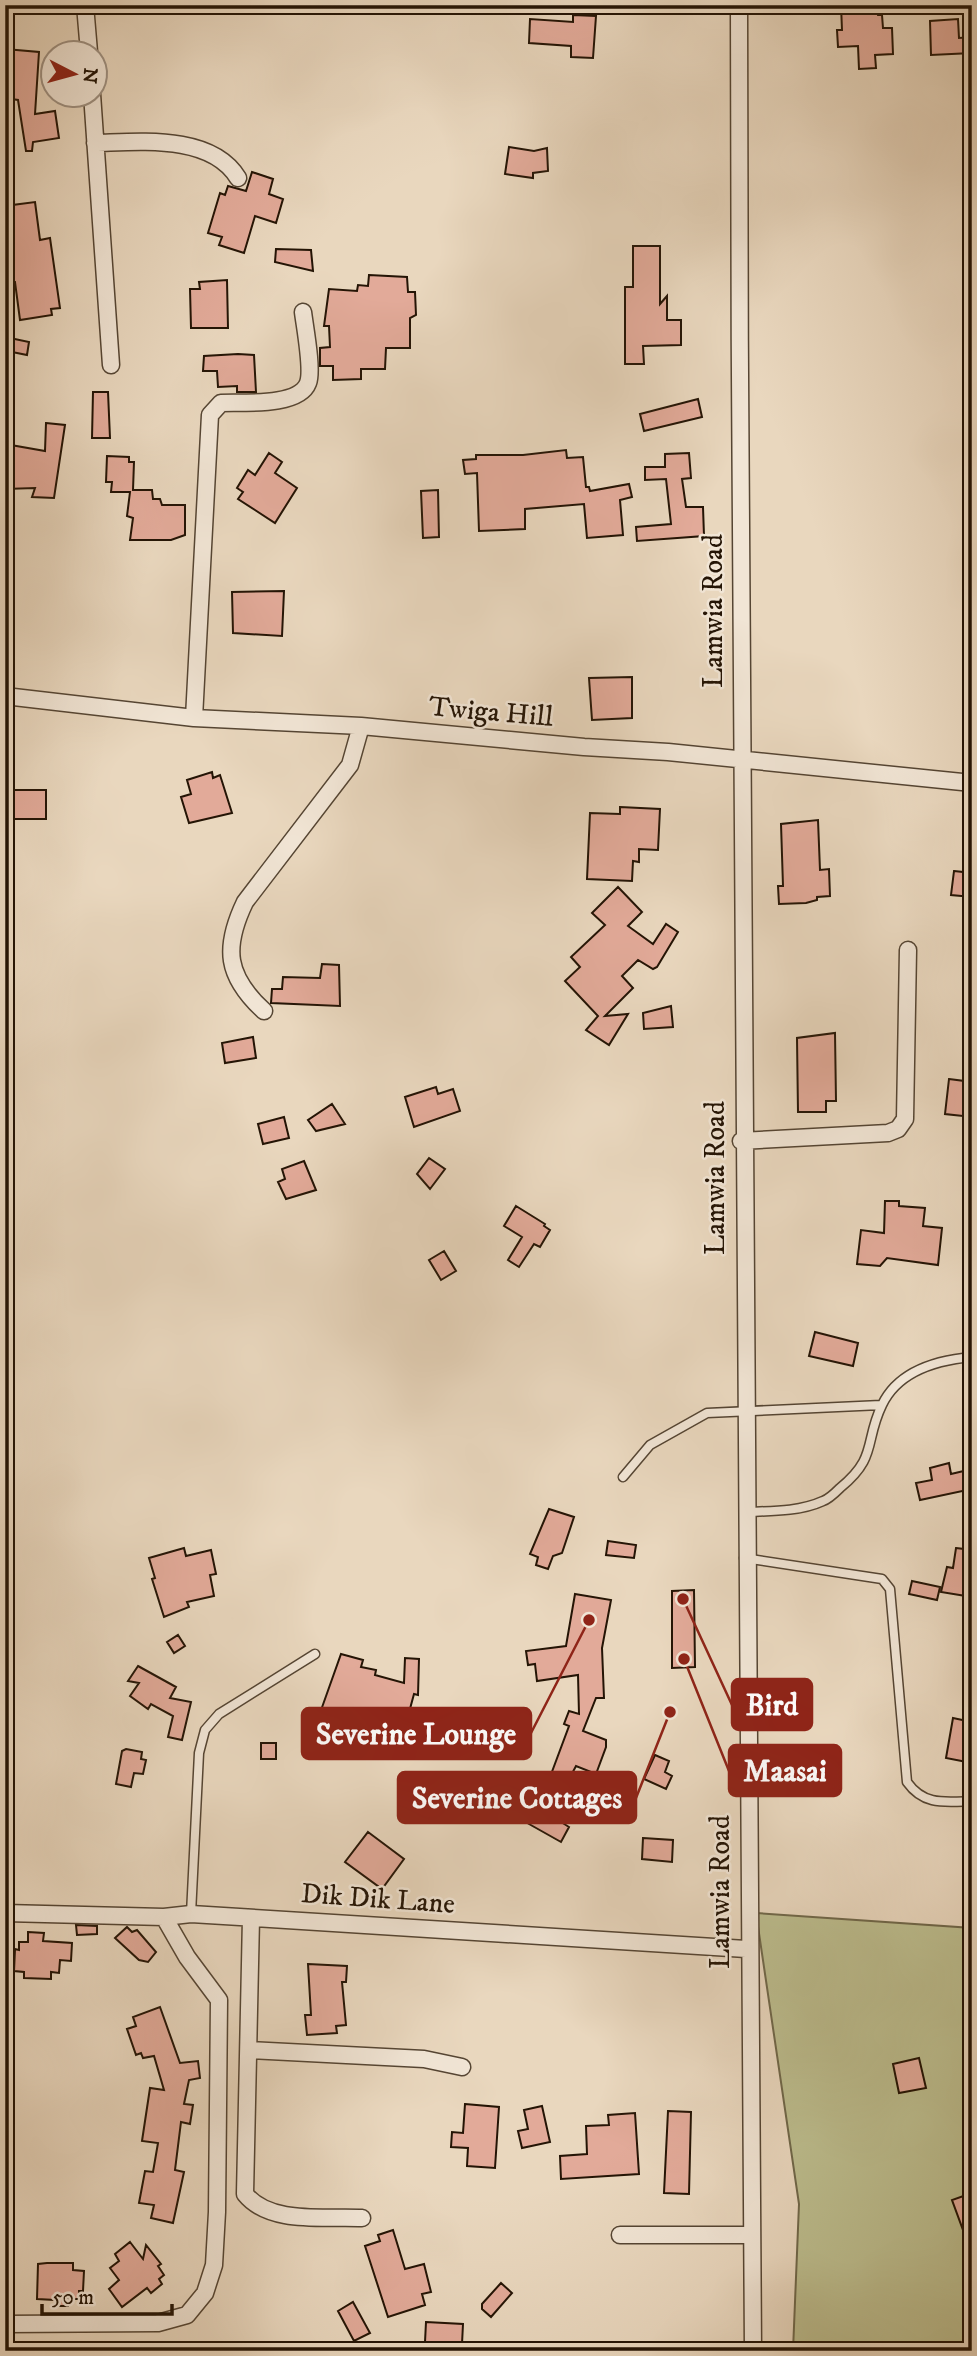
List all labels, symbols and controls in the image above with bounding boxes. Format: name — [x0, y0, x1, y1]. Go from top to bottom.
north arrow — [38, 38, 108, 108]
text: N — [77, 67, 102, 85]
street label: Lamwia Road — [696, 534, 731, 688]
street label: Twiga Hill — [427, 689, 555, 735]
street label: Lamwia Road — [698, 1101, 733, 1255]
callout: Bird — [732, 1679, 812, 1730]
text: Bird — [746, 1688, 799, 1725]
callout: Severine Lounge — [302, 1708, 531, 1759]
text: Severine Lounge — [316, 1717, 517, 1754]
callout: Maasai — [729, 1745, 841, 1796]
text: Maasai — [743, 1754, 827, 1791]
callout: Severine Cottages — [398, 1772, 636, 1823]
text: Severine Cottages — [412, 1781, 622, 1818]
street label: Lamwia Road — [703, 1815, 738, 1969]
street label: Dik Dik Lane — [300, 1876, 456, 1922]
scale bar — [42, 2272, 172, 2316]
text: 50 m — [52, 2285, 94, 2311]

